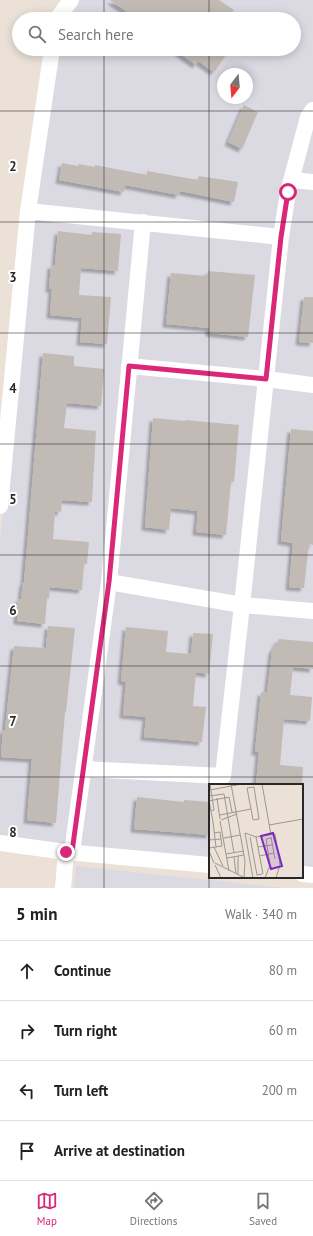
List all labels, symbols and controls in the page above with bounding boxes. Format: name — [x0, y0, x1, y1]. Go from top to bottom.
search box — [12, 12, 301, 56]
icon: search — [26, 23, 48, 45]
text: Search here — [58, 25, 134, 44]
north arrow — [217, 68, 253, 104]
text: 2 — [9, 158, 17, 175]
route start — [279, 183, 297, 201]
text: 3 — [9, 269, 17, 286]
text: 4 — [9, 380, 17, 397]
text: 5 — [9, 491, 17, 508]
text: 6 — [9, 602, 17, 619]
text: 7 — [9, 713, 17, 730]
inset map — [209, 784, 303, 878]
text: 8 — [9, 824, 17, 841]
route end — [57, 843, 75, 861]
text: 5 min — [16, 903, 57, 925]
text: Walk · 340 m — [225, 906, 297, 923]
icon: ahead — [16, 960, 38, 982]
text: Continue — [54, 961, 111, 980]
text: 80 m — [269, 962, 297, 979]
icon: right — [16, 1020, 38, 1042]
text: Turn right — [54, 1021, 117, 1040]
text: 60 m — [269, 1022, 297, 1039]
icon: left — [16, 1080, 38, 1102]
text: Turn left — [54, 1081, 108, 1100]
text: 200 m — [262, 1082, 297, 1099]
icon: arrive — [16, 1140, 38, 1162]
text: Arrive at destination — [54, 1141, 185, 1160]
tab: Map — [36, 1190, 58, 1228]
tab: Directions — [130, 1190, 177, 1228]
tab: Saved — [249, 1190, 277, 1228]

